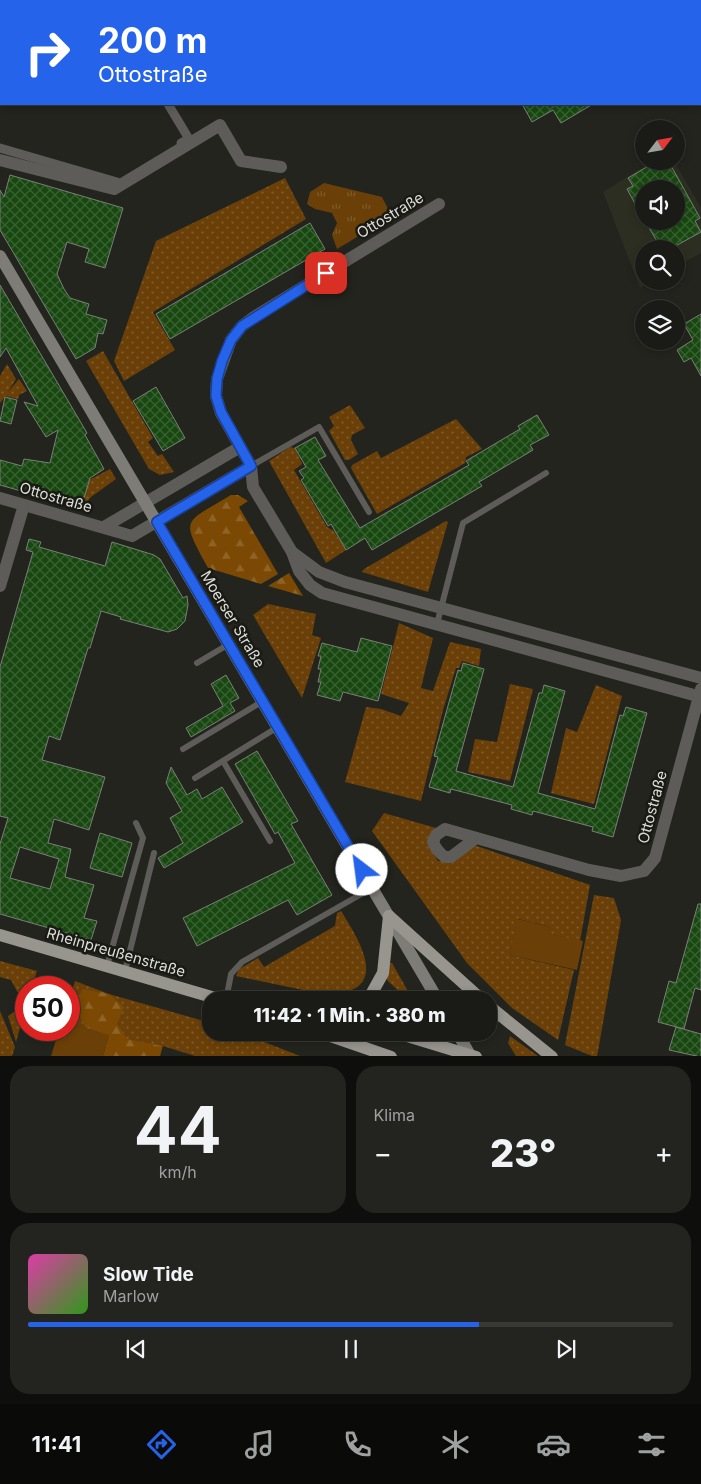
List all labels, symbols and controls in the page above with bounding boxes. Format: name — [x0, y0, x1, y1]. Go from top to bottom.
text: 200 m — [98, 19, 207, 61]
icon: right — [15, 20, 80, 85]
text: Ottostraße — [98, 61, 207, 87]
north arrow — [635, 120, 685, 170]
map controls — [635, 120, 685, 350]
button: sound — [635, 180, 685, 230]
street label: Ottostraße — [353, 188, 427, 242]
button: search — [635, 240, 685, 290]
pin — [305, 252, 347, 294]
icon: arrive — [312, 259, 340, 287]
button: layers — [635, 300, 685, 350]
street label: Ottostraße — [17, 478, 95, 516]
street label: Moerser Straße — [197, 567, 269, 671]
street label: Ottostraße — [633, 768, 671, 846]
position arrow — [335, 843, 387, 895]
street label: Rheinpreußenstraße — [44, 923, 188, 981]
speed limit sign: 50 — [15, 976, 80, 1041]
text: 11:42 · 1 Min. · 380 m — [253, 1004, 446, 1027]
text: 44 — [134, 1090, 222, 1169]
text: Klima — [374, 1105, 415, 1125]
text: 23° — [490, 1130, 557, 1176]
text: − — [374, 1136, 392, 1170]
text: + — [654, 1136, 673, 1170]
text: km/h — [159, 1162, 197, 1182]
text: Slow Tide — [103, 1263, 194, 1286]
text: Marlow — [103, 1286, 159, 1306]
icon: previous — [122, 1335, 150, 1363]
icon: pause — [337, 1335, 365, 1363]
icon: next — [552, 1335, 580, 1363]
icon: directions — [144, 1427, 179, 1462]
icon: music — [242, 1427, 277, 1462]
icon: phone — [340, 1427, 375, 1462]
icon: climate — [438, 1427, 473, 1462]
icon: car — [536, 1427, 571, 1462]
icon: filters — [634, 1427, 669, 1462]
text: 11:41 — [32, 1431, 81, 1457]

